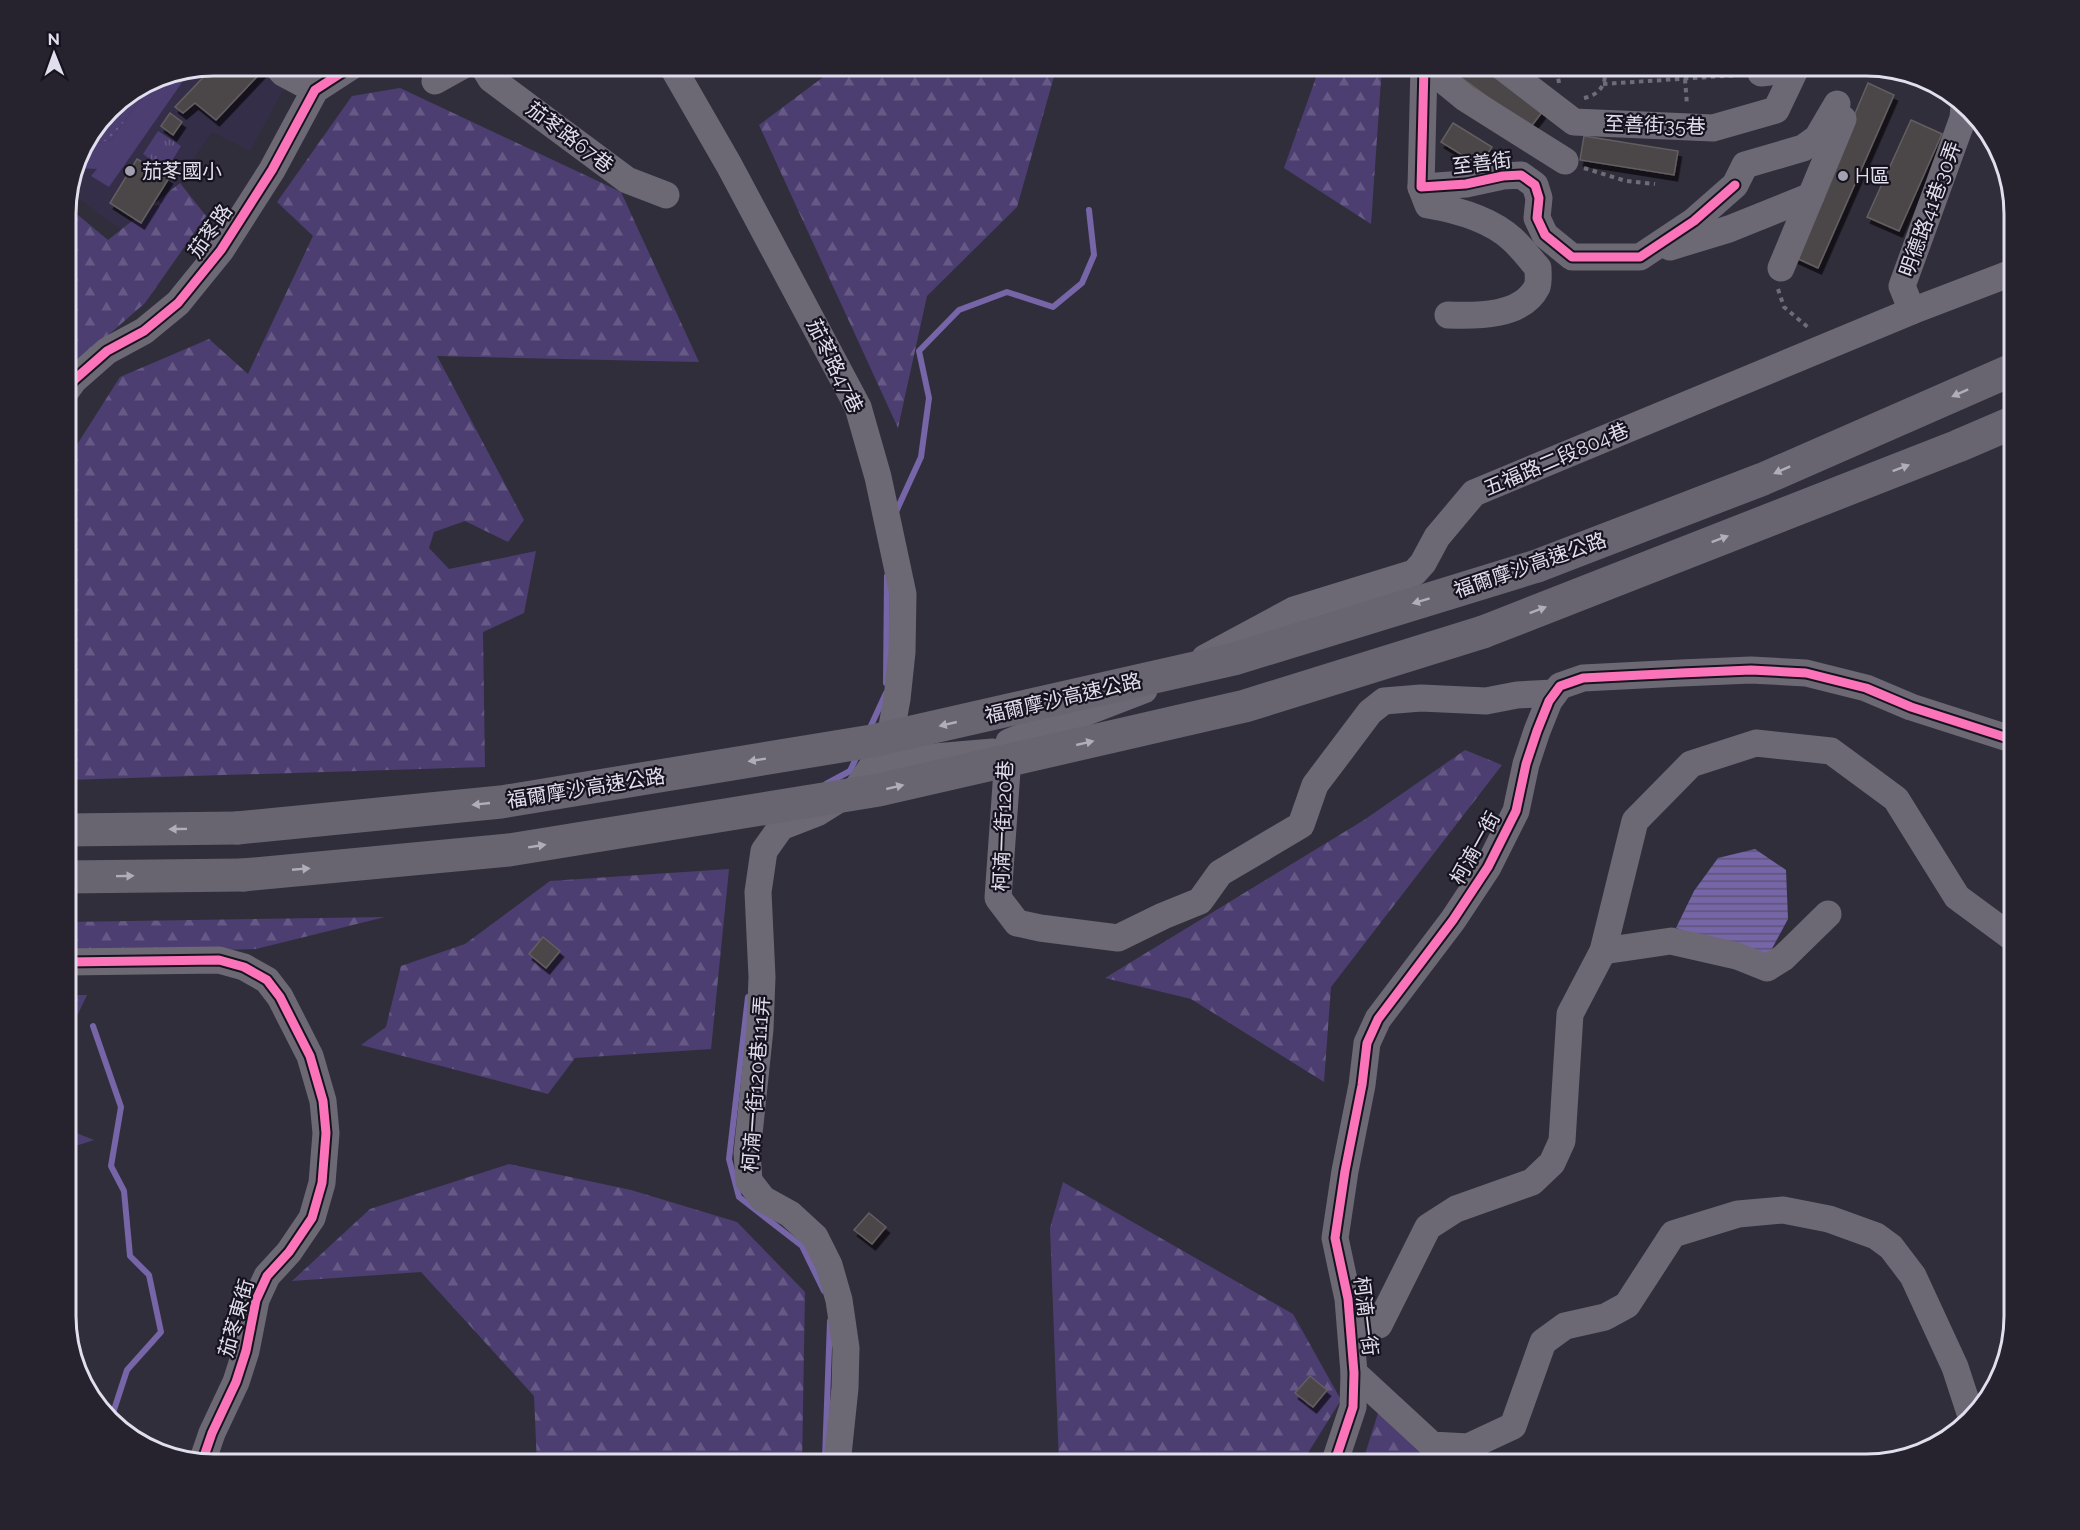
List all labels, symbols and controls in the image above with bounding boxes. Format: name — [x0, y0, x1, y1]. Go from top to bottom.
north arrow — [24, 24, 84, 84]
text: N — [47, 30, 60, 49]
street label: 茄苳路67巷 — [522, 96, 618, 178]
street label: 至善街35巷 — [1604, 111, 1706, 139]
street label: 明德路41巷30弄 — [1894, 138, 1966, 280]
street label: 至善街 — [1451, 147, 1513, 179]
place label: 茄苳國小 — [142, 159, 222, 183]
marker: 茄苳國小 — [123, 164, 137, 178]
place label: H區 — [1855, 164, 1890, 188]
marker: H區 — [1836, 169, 1850, 183]
street label: 茄苳路 — [183, 200, 237, 262]
street label: 茄苳路47巷 — [802, 315, 868, 417]
one-way arrow — [1952, 388, 1969, 397]
street label: 五福路二段804巷 — [1480, 418, 1632, 500]
one-way arrow — [1892, 463, 1910, 472]
one-way arrow — [1773, 466, 1790, 475]
street label: 福爾摩沙高速公路 — [1450, 528, 1610, 602]
one-way arrow — [1711, 534, 1729, 544]
one-way arrow — [1412, 597, 1430, 607]
one-way arrow — [1529, 605, 1547, 615]
street label: 福爾摩沙高速公路 — [982, 668, 1144, 728]
one-way arrow — [938, 720, 957, 729]
one-way arrow — [1076, 738, 1095, 747]
one-way arrow — [747, 756, 766, 765]
street label: 柯湳一街120巷 — [989, 760, 1017, 892]
street label: 福爾摩沙高速公路 — [505, 764, 667, 812]
one-way arrow — [886, 781, 904, 791]
one-way arrow — [472, 799, 491, 809]
street label: 柯湳一街 — [1445, 807, 1505, 889]
one-way arrow — [169, 824, 188, 834]
one-way arrow — [528, 841, 547, 850]
one-way arrow — [292, 864, 311, 874]
one-way arrow — [115, 871, 134, 881]
street label: 柯湳一街120巷111弄 — [738, 995, 774, 1173]
street label: 柯湳一街 — [1349, 1275, 1383, 1357]
street label: 茄苳東街 — [213, 1276, 259, 1360]

